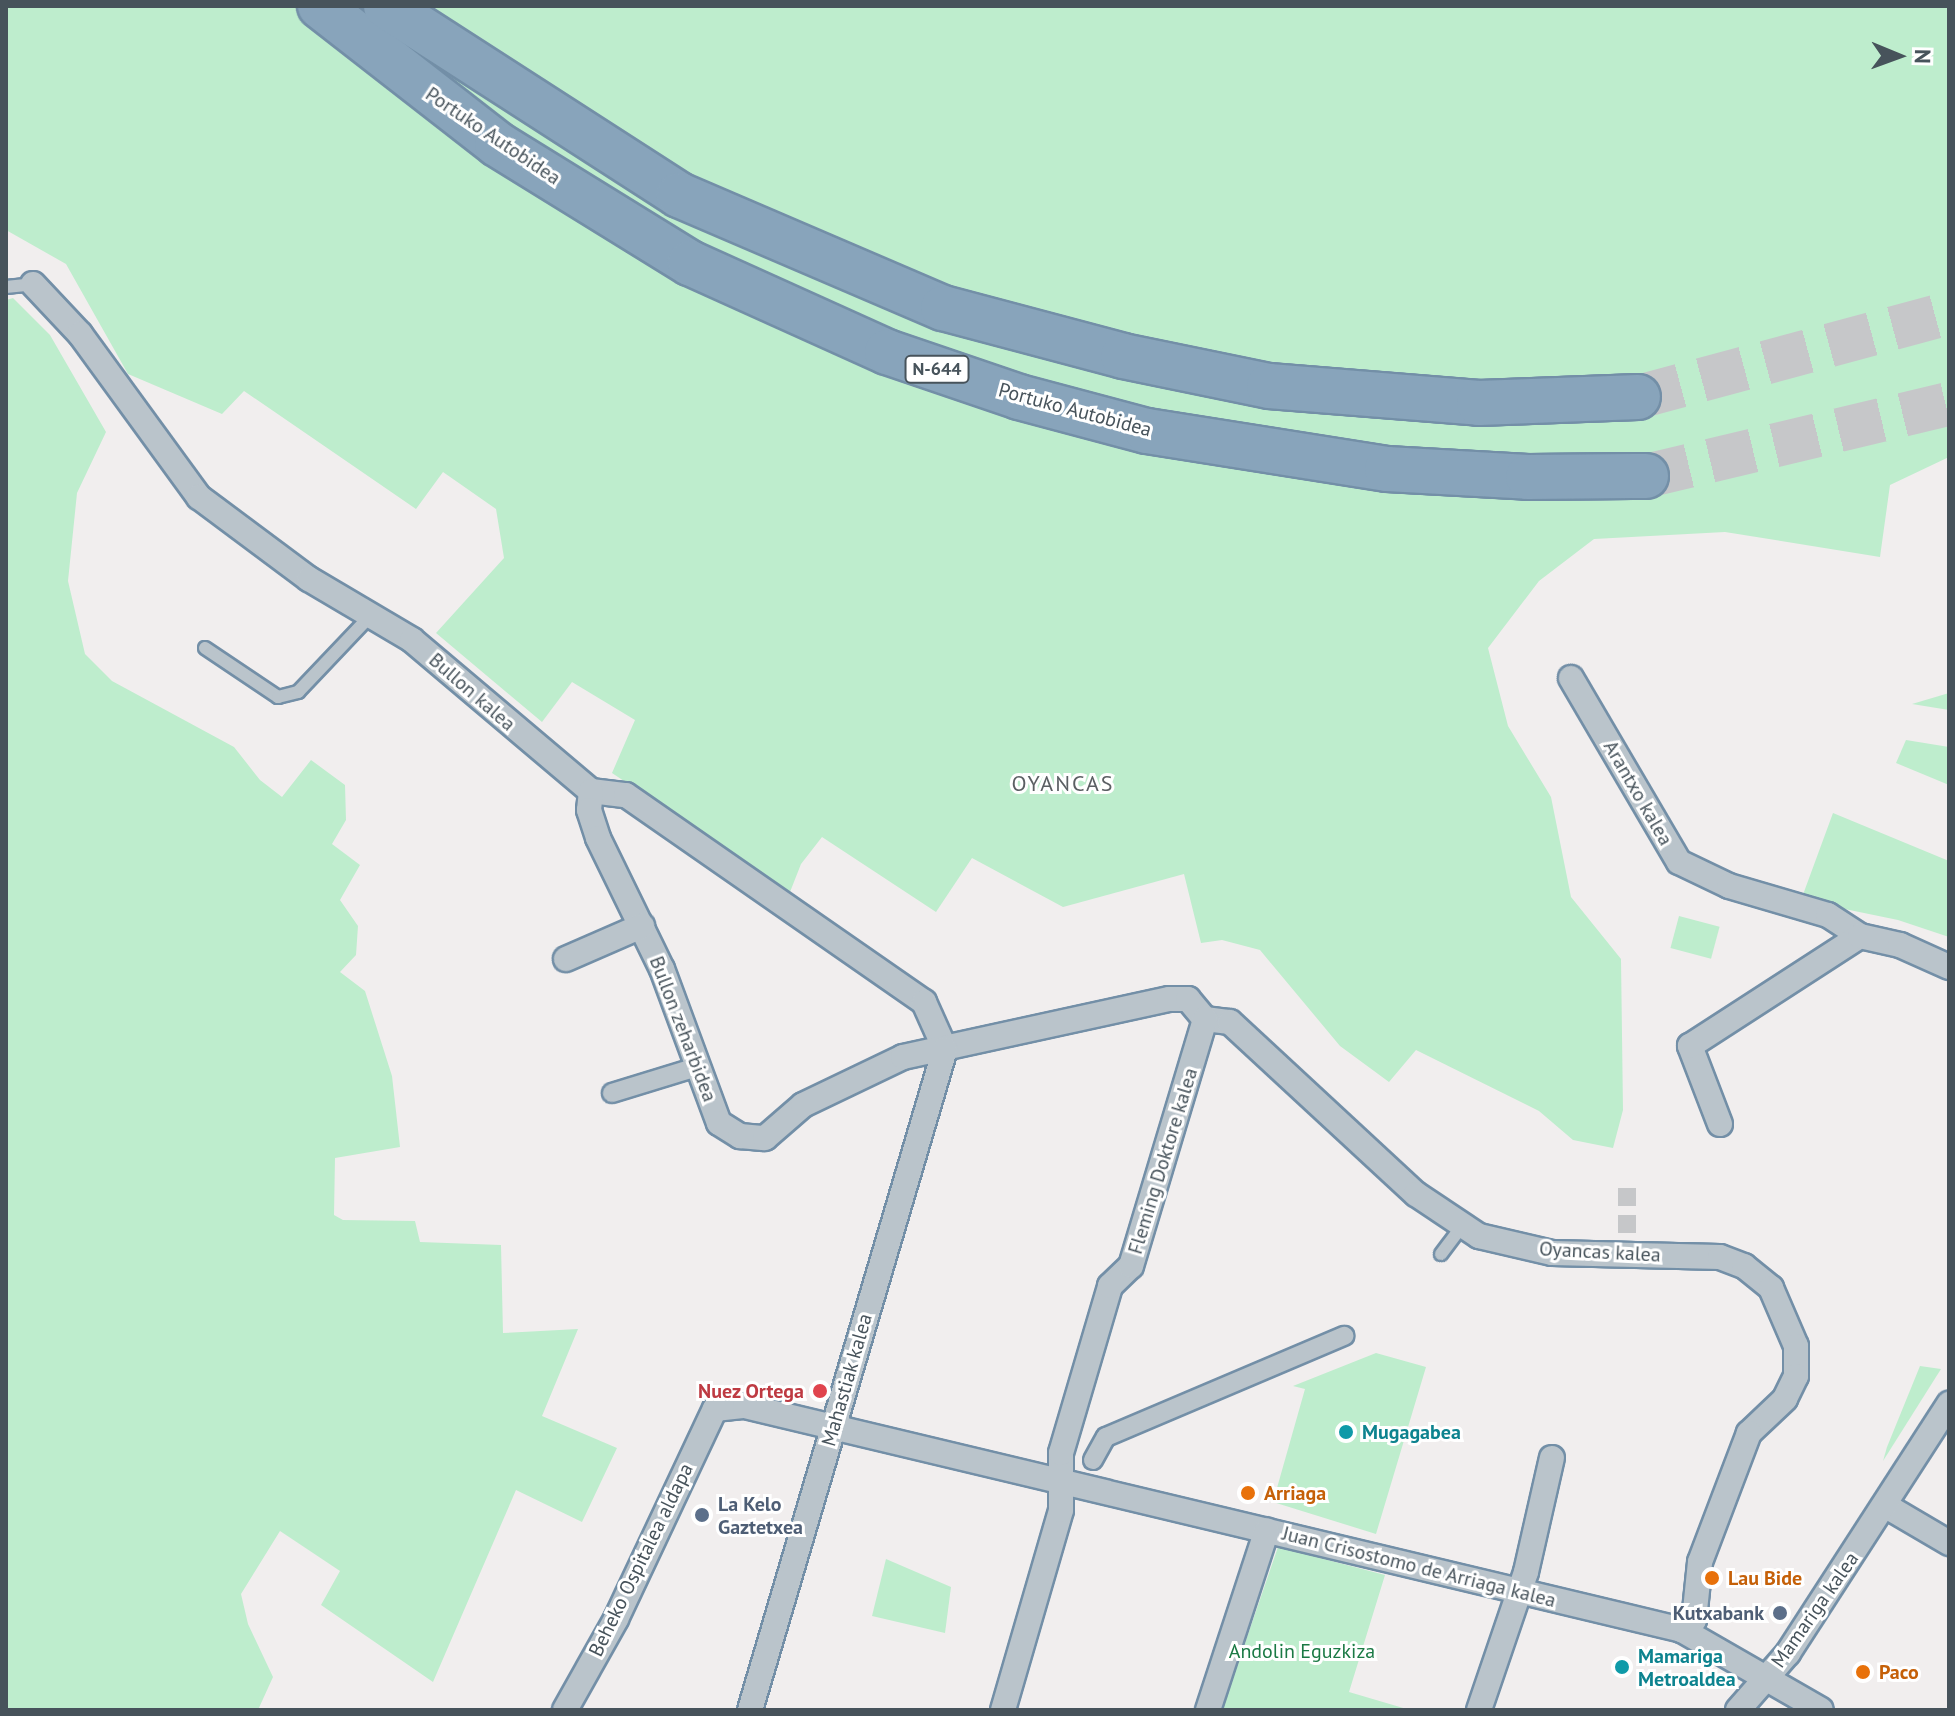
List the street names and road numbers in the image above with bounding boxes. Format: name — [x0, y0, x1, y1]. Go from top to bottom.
street label: Portuko Autobidea — [421, 82, 565, 190]
road number: N-644 — [903, 355, 971, 383]
street label: Portuko Autobidea — [995, 378, 1155, 442]
street label: Bullon kalea — [424, 648, 520, 736]
street label: Arantxo kalea — [1598, 736, 1678, 850]
street label: Bullon zeharbidea — [644, 953, 722, 1105]
street label: Fleming Doktore kalea — [1123, 1065, 1203, 1257]
street label: Oyancas kalea — [1539, 1237, 1661, 1267]
street label: Mahastiak kalea — [817, 1311, 877, 1449]
street label: Beheko Ospitalea aldapa — [584, 1460, 698, 1660]
street label: Juan Crisostomo de Arriaga kalea — [1280, 1521, 1558, 1613]
street label: Mamariga kalea — [1766, 1548, 1864, 1672]

